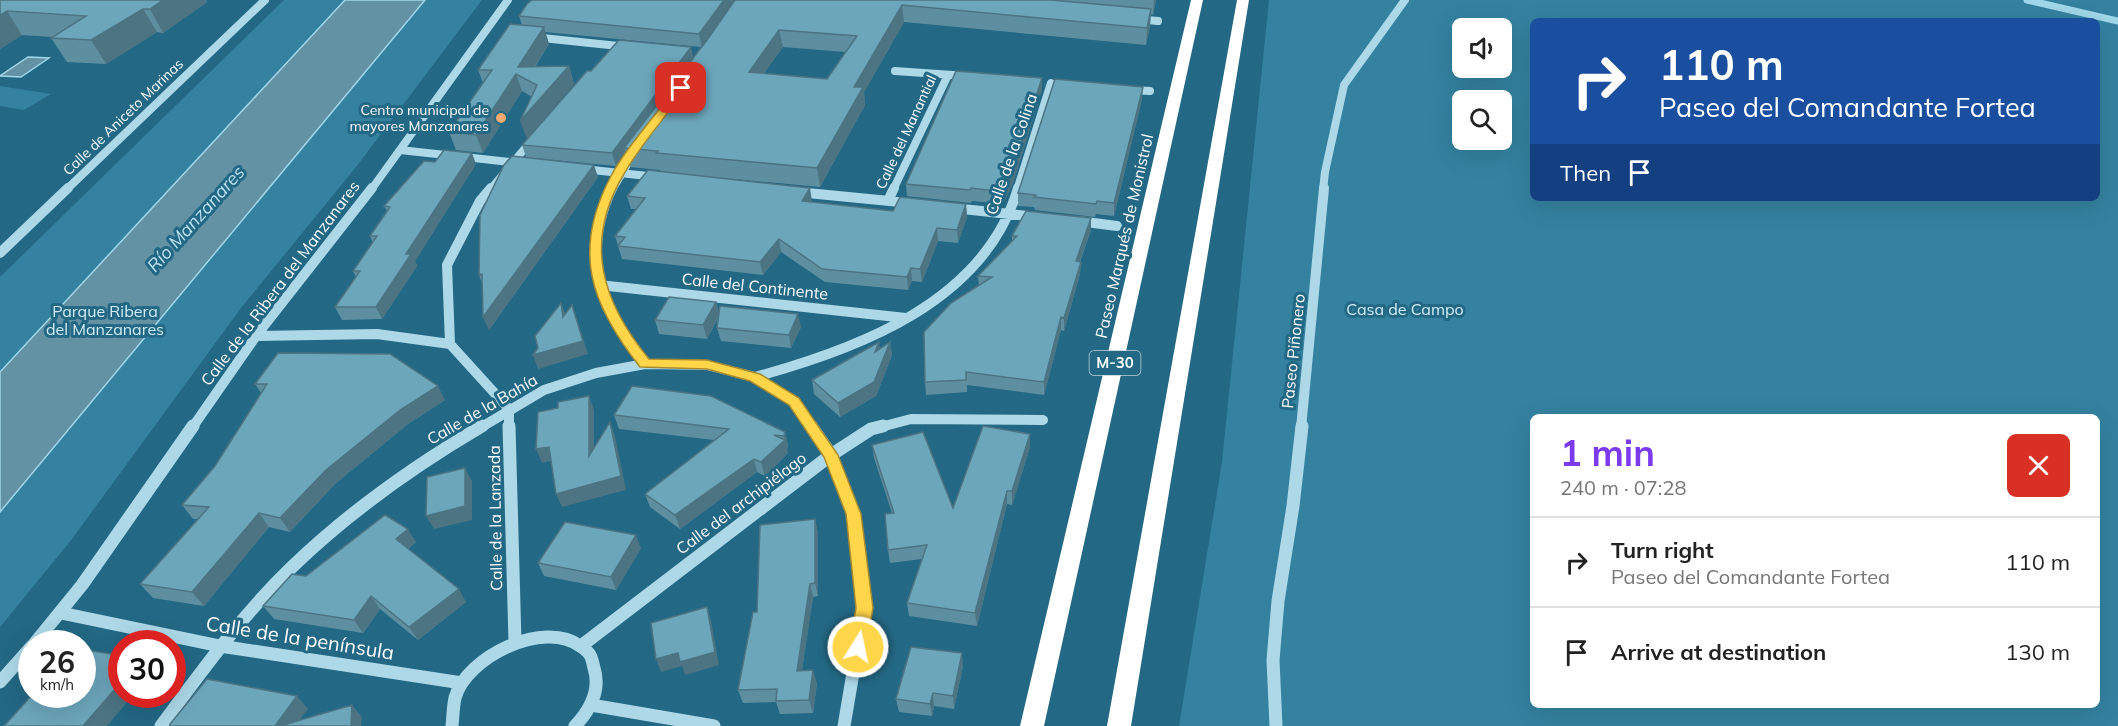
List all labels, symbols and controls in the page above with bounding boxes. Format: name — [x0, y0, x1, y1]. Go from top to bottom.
map controls — [1452, 18, 1512, 150]
button: sound — [1452, 18, 1512, 78]
text: 110 m — [1659, 38, 1784, 91]
icon: right — [1560, 42, 1638, 120]
street label: Calle de Aniceto Marinas — [59, 55, 187, 179]
pin — [655, 62, 706, 113]
icon: arrive — [664, 71, 697, 104]
street label: Calle del Manantial — [872, 72, 940, 192]
button: search — [1452, 90, 1512, 150]
text: Paseo del Comandante Fortea — [1659, 90, 2036, 124]
street label: Calle de la Colina — [981, 91, 1041, 217]
place label: Centro municipal de mayores Manzanares — [349, 101, 489, 135]
marker: Centro municipal de mayores Manzanares — [494, 111, 508, 125]
street label: Paseo Marqués de Monistrol — [1091, 132, 1157, 340]
icon: arrive — [1623, 156, 1656, 189]
text: Then — [1560, 159, 1611, 187]
water label: Río Manzanares — [142, 161, 249, 277]
street label: Calle de la Ribera del Manzanares — [196, 176, 364, 390]
street label: Calle del Continente — [681, 268, 829, 304]
street label: Paseo Piñonero — [1277, 293, 1309, 409]
park label: Casa de Campo — [1346, 299, 1464, 319]
park label: Parque Ribera del Manzanares — [46, 301, 164, 339]
road number: M-30 — [1090, 351, 1140, 375]
street label: Calle de la Bahía — [423, 369, 541, 449]
text: 1 min — [1560, 430, 1655, 475]
button: close — [2007, 434, 2070, 497]
street label: Calle de la Lanzada — [484, 445, 506, 591]
street label: Calle del archipiélago — [672, 448, 810, 558]
text: 240 m · 07:28 — [1560, 475, 1686, 500]
text: Turn right — [1611, 536, 1714, 564]
icon: right — [1560, 546, 1593, 579]
text: 110 m — [2005, 548, 2070, 576]
text: Paseo del Comandante Fortea — [1611, 564, 1890, 589]
street label: Calle de la península — [204, 610, 396, 665]
position arrow — [826, 615, 890, 679]
speed limit sign: 30 — [108, 630, 186, 708]
icon: arrive — [1560, 636, 1593, 669]
text: Arrive at destination — [1611, 638, 1826, 666]
text: 130 m — [2005, 638, 2070, 666]
text: 26 — [39, 643, 75, 681]
text: km/h — [40, 675, 74, 694]

